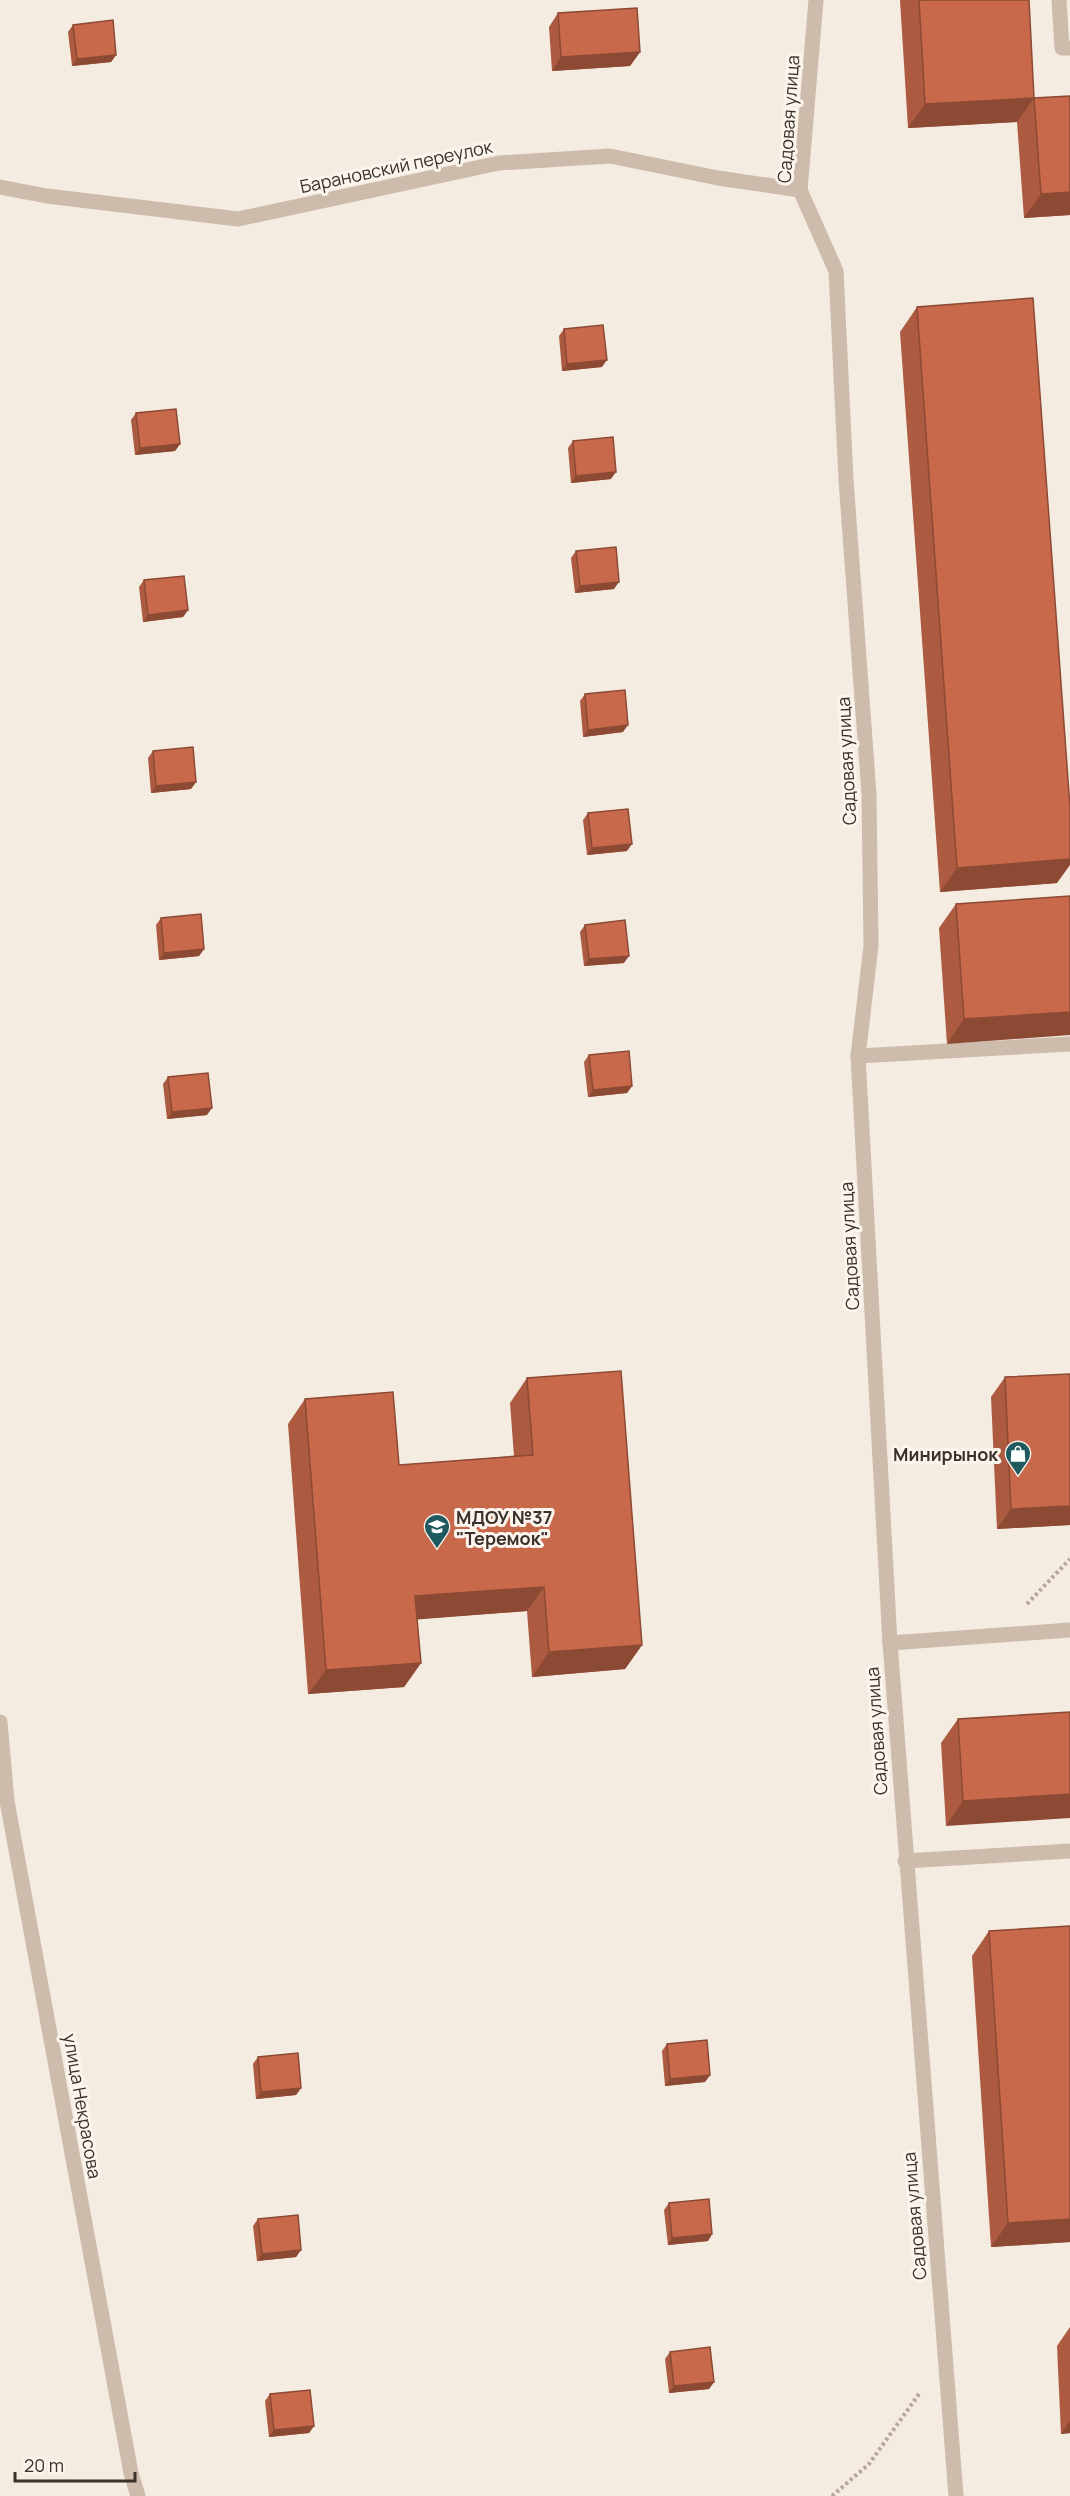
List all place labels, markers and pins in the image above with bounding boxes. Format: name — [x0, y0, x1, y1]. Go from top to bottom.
shop icon: Минирынок — [1003, 1439, 1033, 1477]
place label: Минирынок — [893, 1442, 999, 1466]
place label: МДОУ №37 "Теремок" — [456, 1505, 552, 1550]
school or university icon: МДОУ №37 "Теремок" — [422, 1512, 452, 1550]

